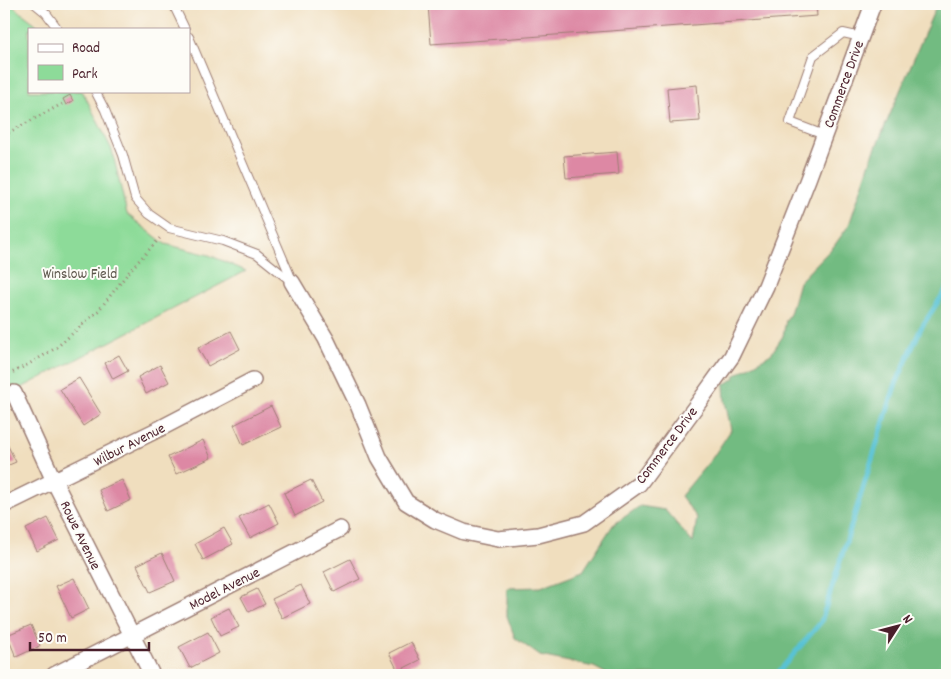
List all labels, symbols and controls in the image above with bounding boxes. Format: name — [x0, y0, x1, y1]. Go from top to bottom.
legend — [28, 28, 190, 92]
street label: Commerce Drive — [819, 37, 871, 132]
text: Road — [72, 38, 100, 60]
text: Park — [72, 64, 98, 86]
park label: Winslow Field — [43, 264, 117, 286]
street label: Commerce Drive — [631, 403, 704, 489]
street label: Wilbur Avenue — [90, 418, 170, 473]
street label: Rowe Avenue — [53, 497, 106, 575]
street label: Model Avenue — [186, 562, 265, 617]
north arrow — [874, 602, 924, 652]
text: N — [897, 611, 917, 628]
scale bar — [30, 619, 149, 651]
text: 50 m — [38, 628, 67, 650]

